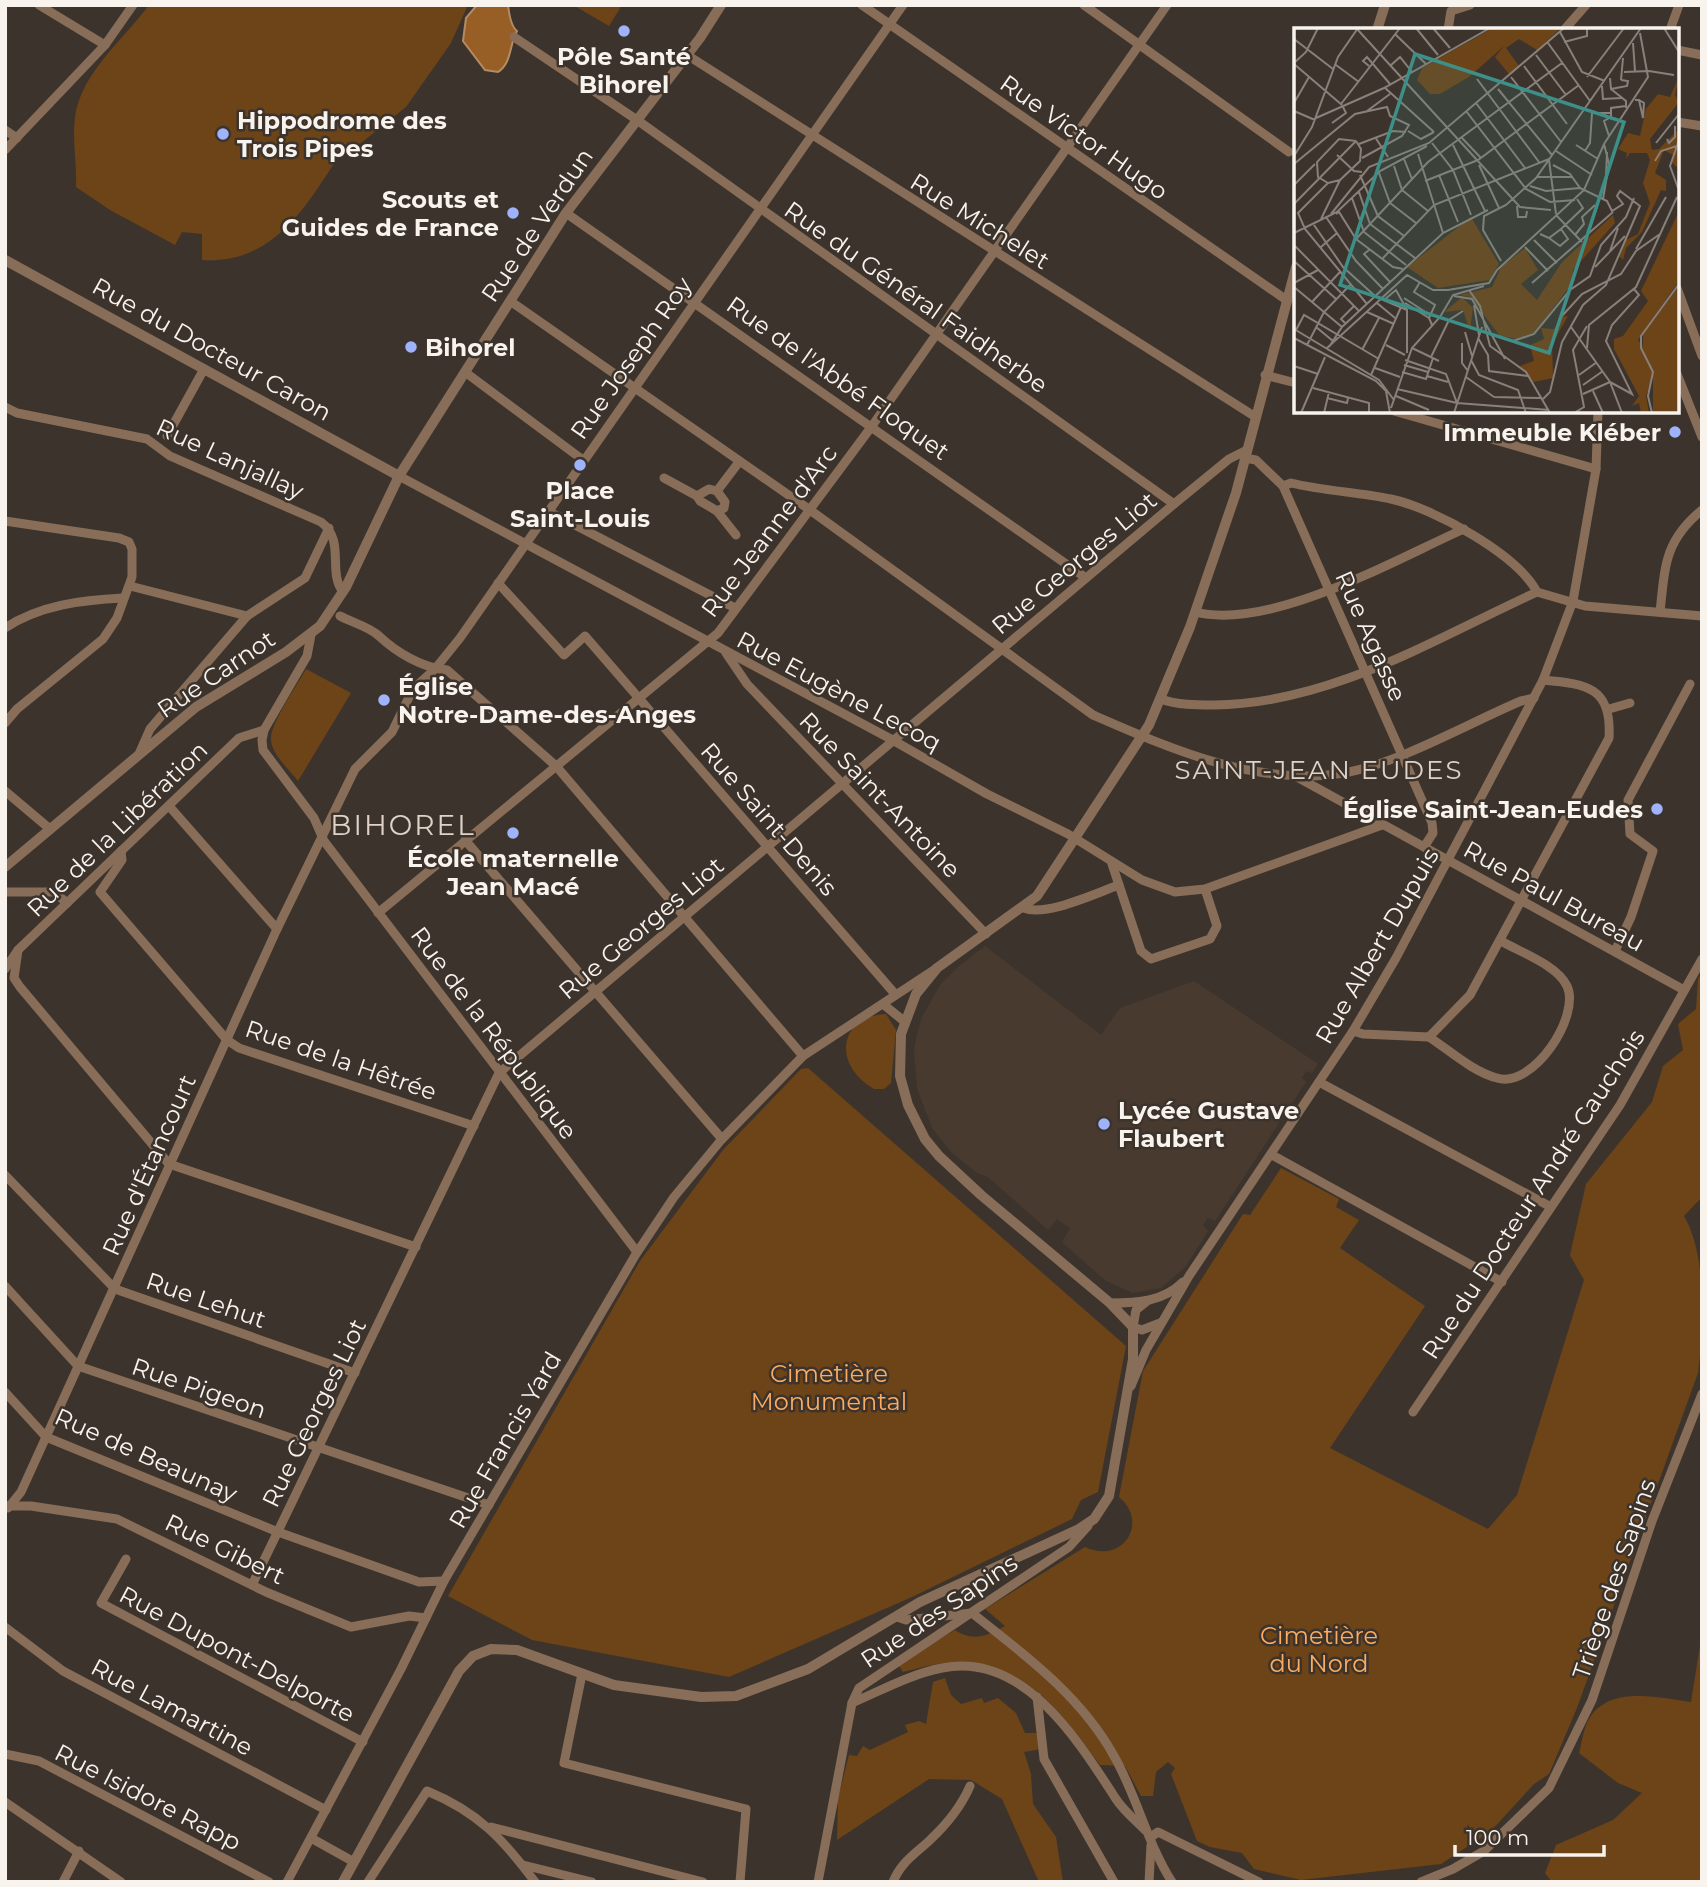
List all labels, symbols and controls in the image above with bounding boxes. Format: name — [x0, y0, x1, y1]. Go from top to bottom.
marker: Pôle Santé Bihorel — [616, 23, 632, 39]
inset map — [1294, 28, 1679, 413]
place label: Pôle Santé Bihorel — [557, 42, 691, 99]
street label: Rue Victor Hugo — [995, 68, 1173, 206]
place label: Hippodrome des Trois Pipes — [237, 106, 447, 163]
marker: Hippodrome des Trois Pipes — [215, 126, 231, 142]
street label: Rue de Verdun — [475, 143, 599, 307]
street label: Rue Michelet — [905, 167, 1055, 275]
place label: Scouts et Guides de France — [282, 185, 500, 242]
street label: Rue du Général Faidherbe — [779, 195, 1053, 399]
marker: Scouts et Guides de France — [505, 205, 521, 221]
street label: Rue du Docteur Caron — [87, 271, 337, 427]
street label: Rue Joseph Roy — [564, 271, 698, 445]
street label: Rue de l'Abbé Floquet — [721, 290, 955, 466]
place label: Bihorel — [425, 333, 516, 362]
marker: Bihorel — [403, 339, 419, 355]
street label: Rue Lanjallay — [152, 412, 308, 506]
place label: Immeuble Kléber — [1443, 418, 1661, 447]
marker: Immeuble Kléber — [1667, 424, 1683, 440]
street label: Rue Jeanne d'Arc — [695, 439, 843, 623]
marker: Place Saint-Louis — [572, 457, 588, 473]
place label: Place Saint-Louis — [510, 476, 650, 533]
street label: Rue Georges Liot — [986, 486, 1162, 640]
street label: Rue Agasse — [1329, 566, 1413, 706]
street label: Rue Carnot — [152, 624, 281, 724]
street label: Rue Eugène Lecoq — [732, 625, 946, 757]
place label: Église Notre-Dame-des-Anges — [398, 672, 696, 729]
marker: Église Notre-Dame-des-Anges — [376, 692, 392, 708]
street label: Rue Saint-Antoine — [793, 706, 967, 884]
street label: Rue de la Libération — [21, 735, 213, 923]
street label: Rue Saint-Denis — [695, 737, 843, 901]
district label: SAINT-JEAN EUDES — [1175, 754, 1463, 786]
place label: Église Saint-Jean-Eudes — [1343, 795, 1643, 824]
marker: Église Saint-Jean-Eudes — [1649, 801, 1665, 817]
district label: BIHOREL — [330, 808, 476, 842]
marker: École maternelle Jean Macé — [505, 825, 521, 841]
street label: Rue Paul Bureau — [1459, 834, 1649, 958]
street label: Rue Albert Dupuis — [1309, 843, 1445, 1049]
place label: École maternelle Jean Macé — [407, 844, 619, 901]
street label: Rue Georges Liot — [553, 851, 729, 1005]
street label: Rue de la République — [405, 921, 583, 1145]
street label: Rue de la Hêtrée — [242, 1014, 440, 1106]
street label: Rue du Docteur André Cauchois — [1415, 1024, 1651, 1364]
street label: Rue d'Étancourt — [96, 1070, 202, 1260]
place label: Lycée Gustave Flaubert — [1118, 1096, 1299, 1153]
marker: Lycée Gustave Flaubert — [1096, 1116, 1112, 1132]
street label: Rue Lehut — [142, 1266, 270, 1334]
street label: Rue Georges Liot — [256, 1314, 372, 1512]
street label: Rue Francis Yard — [443, 1346, 567, 1534]
street label: Rue Pigeon — [128, 1351, 270, 1425]
park label: Cimetière Monumental — [751, 1359, 907, 1416]
street label: Rue de Beaunay — [50, 1402, 242, 1508]
street label: Triège des Sapins — [1566, 1475, 1662, 1683]
street label: Rue Gibert — [160, 1508, 290, 1591]
street label: Rue des Sapins — [855, 1548, 1023, 1674]
street label: Rue Dupont-Delporte — [114, 1580, 360, 1728]
park label: Cimetière du Nord — [1260, 1621, 1378, 1678]
street label: Rue Lamartine — [86, 1652, 258, 1762]
street label: Rue Isidore Rapp — [50, 1738, 246, 1856]
scale bar — [1455, 1814, 1604, 1858]
text: 100 m — [1466, 1825, 1529, 1850]

